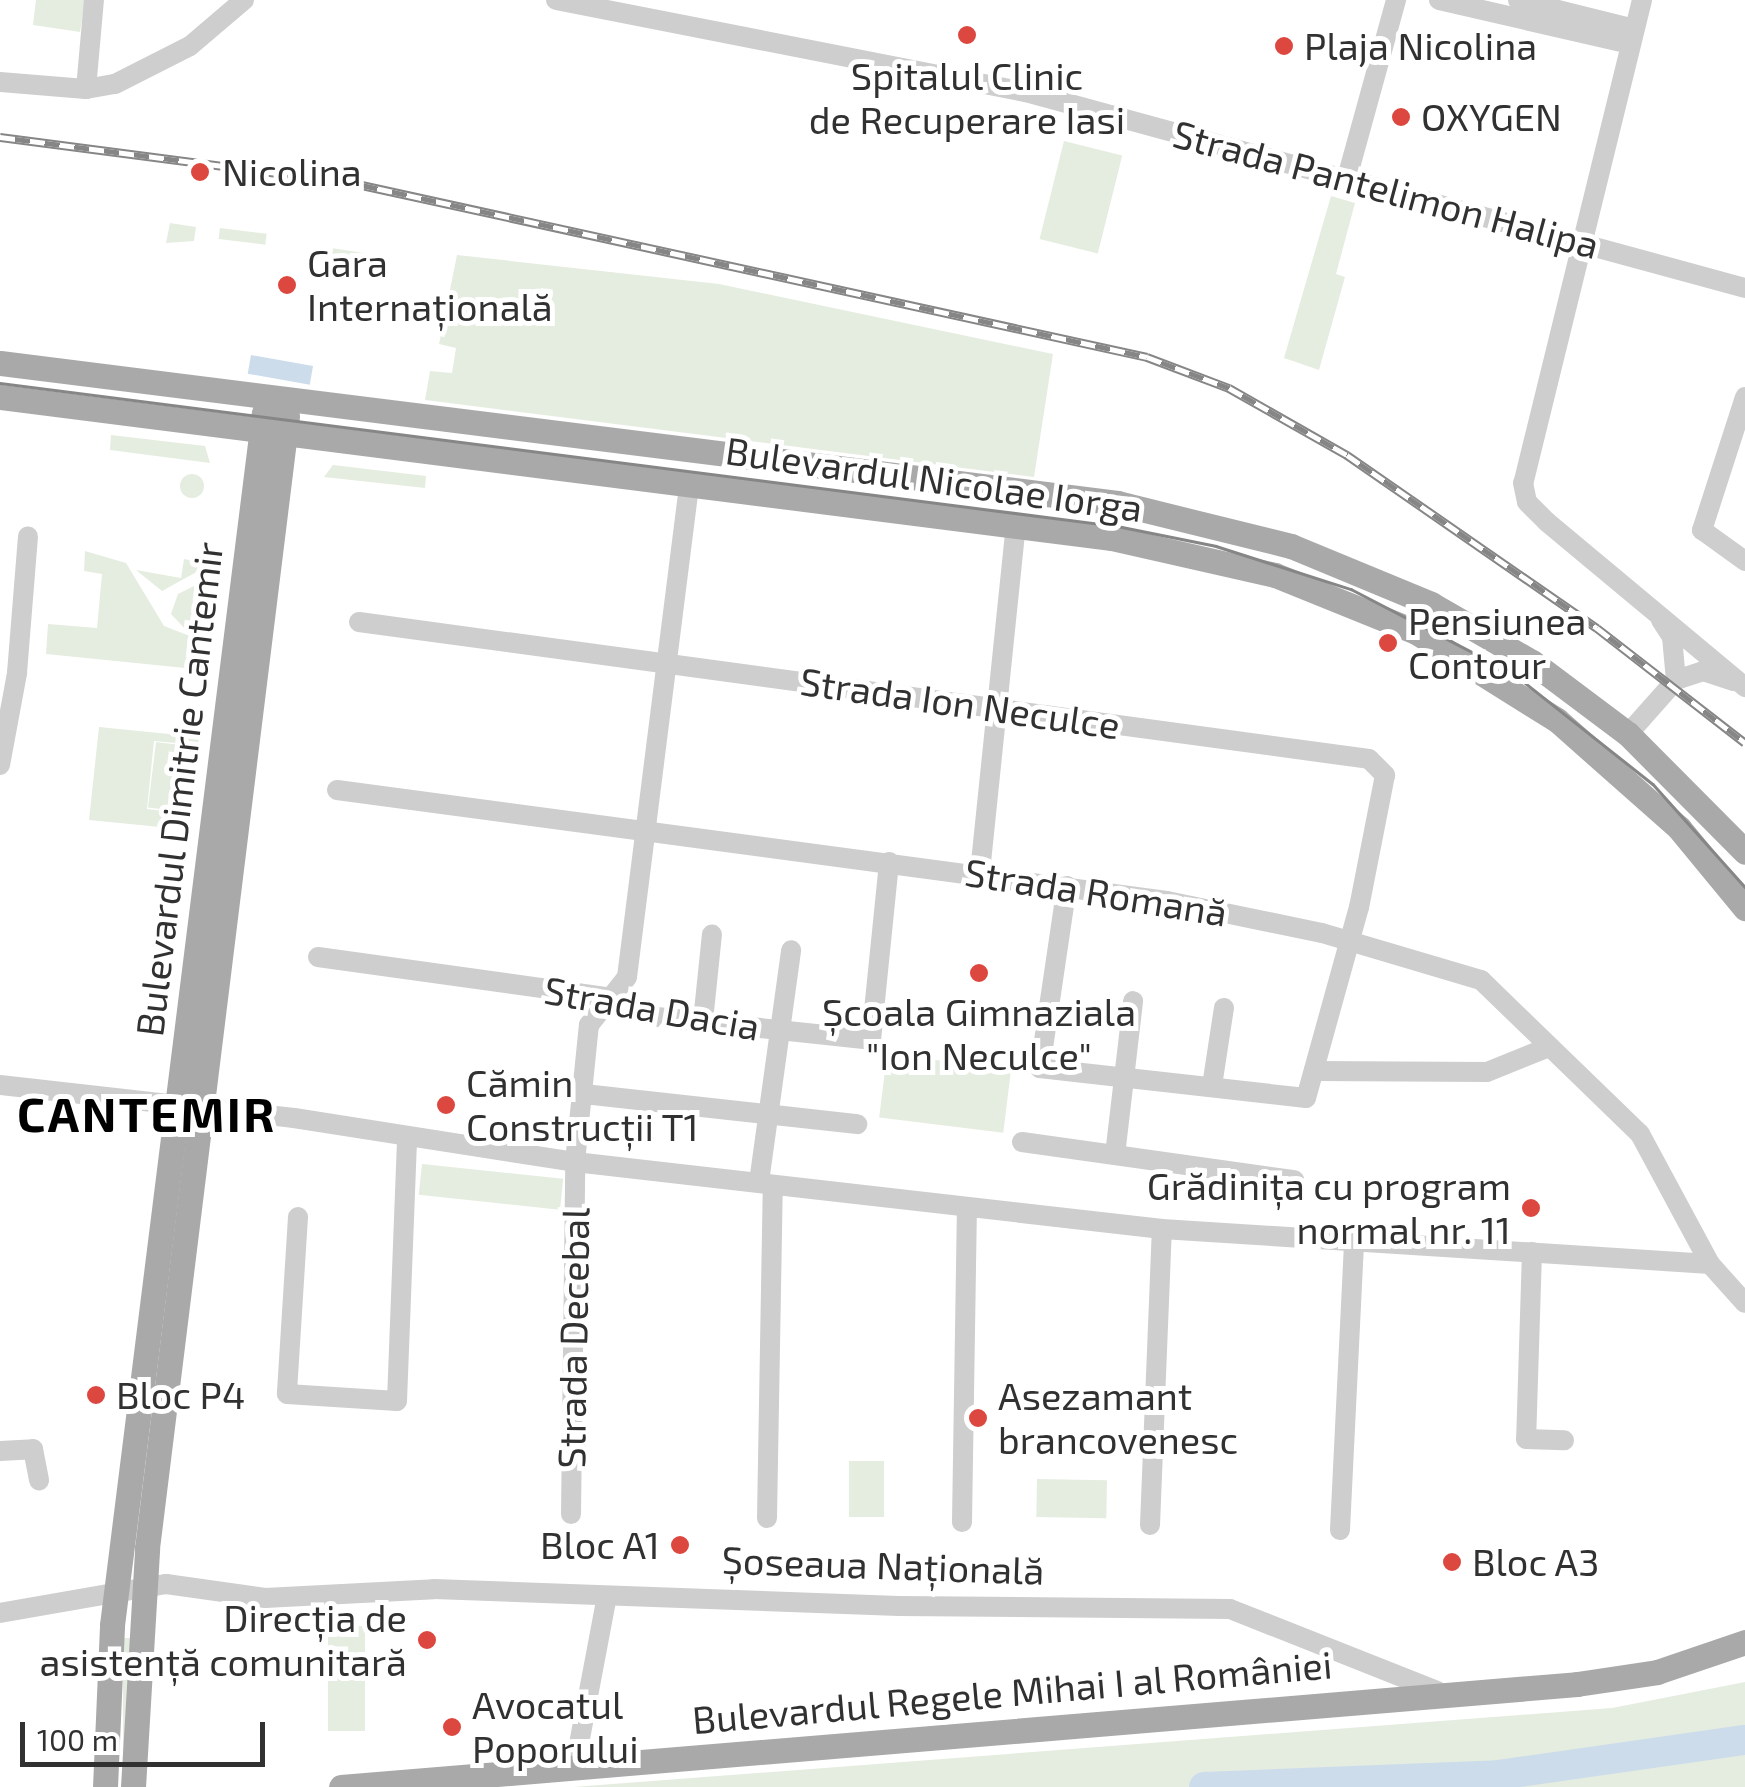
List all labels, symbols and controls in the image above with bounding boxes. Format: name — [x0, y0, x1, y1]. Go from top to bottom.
marker: Spitalul Clinic de Recuperare Iasi — [954, 22, 980, 48]
place label: Plaja Nicolina — [1304, 23, 1537, 69]
marker: Plaja Nicolina — [1273, 35, 1295, 57]
place label: Spitalul Clinic de Recuperare Iasi — [809, 53, 1125, 142]
place label: OXYGEN — [1421, 94, 1562, 140]
marker: OXYGEN — [1390, 106, 1412, 128]
street label: Strada Pantelimon Halipa — [1168, 110, 1604, 268]
place label: Nicolina — [222, 149, 362, 195]
marker: Nicolina — [187, 159, 213, 185]
place label: Gara Internațională — [307, 240, 553, 330]
marker: Gara Internațională — [276, 274, 298, 296]
street label: Bulevardul Nicolae Iorga — [722, 427, 1146, 531]
street label: Bulevardul Dimitrie Cantemir — [126, 539, 232, 1039]
place label: Pensiunea Contour — [1408, 598, 1586, 688]
marker: Pensiunea Contour — [1377, 632, 1399, 654]
street label: Strada Ion Neculce — [797, 658, 1123, 748]
street label: Strada Romană — [962, 849, 1230, 935]
marker: Școala Gimnaziala "Ion Neculce" — [968, 962, 990, 984]
street label: Strada Dacia — [541, 967, 763, 1049]
place label: Școala Gimnaziala "Ion Neculce" — [822, 989, 1136, 1078]
place label: Cămin Construcții T1 — [466, 1060, 700, 1150]
district label: CANTEMIR — [17, 1085, 277, 1143]
marker: Cămin Construcții T1 — [435, 1094, 457, 1116]
place label: Grădinița cu program normal nr. 11 — [1147, 1163, 1511, 1252]
marker: Grădinița cu program normal nr. 11 — [1520, 1197, 1542, 1219]
street label: Strada Decebal — [548, 1207, 598, 1469]
place label: Bloc P4 — [116, 1372, 245, 1418]
place label: Asezamant brancovenesc — [998, 1373, 1238, 1462]
marker: Bloc P4 — [85, 1384, 107, 1406]
marker: Asezamant brancovenesc — [967, 1407, 989, 1429]
place label: Bloc A1 — [539, 1522, 660, 1568]
marker: Bloc A1 — [669, 1534, 691, 1556]
street label: Șoseaua Națională — [721, 1537, 1045, 1593]
place label: Bloc A3 — [1472, 1539, 1600, 1585]
marker: Bloc A3 — [1441, 1551, 1463, 1573]
place label: Direcția de asistență comunitară — [40, 1595, 407, 1685]
marker: Direcția de asistență comunitară — [416, 1629, 438, 1651]
street label: Bulevardul Regele Mihai I al României — [689, 1641, 1335, 1743]
place label: Avocatul Poporului — [472, 1682, 639, 1772]
scale bar — [25, 1702, 270, 1764]
marker: Avocatul Poporului — [441, 1716, 463, 1738]
text: 100 m — [37, 1721, 118, 1757]

